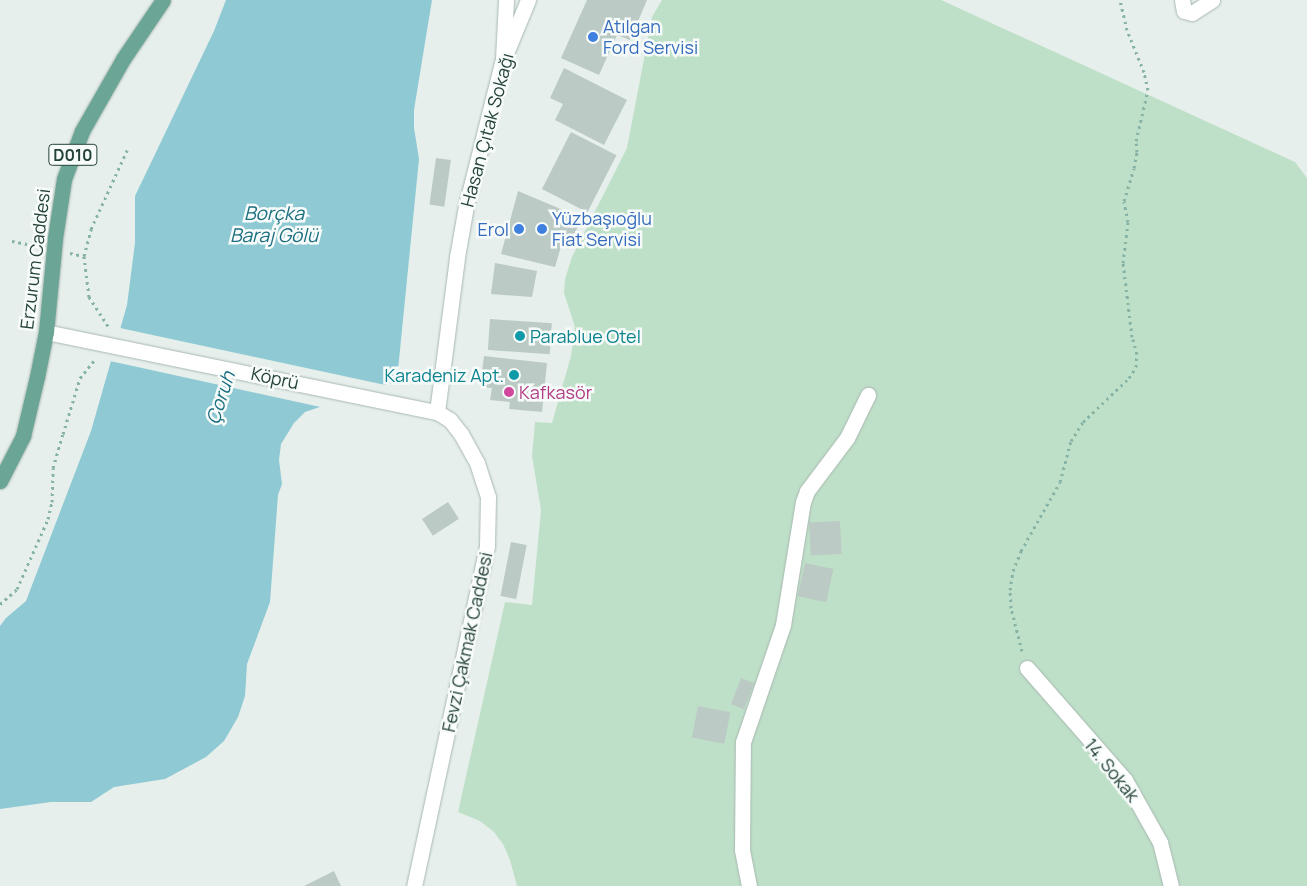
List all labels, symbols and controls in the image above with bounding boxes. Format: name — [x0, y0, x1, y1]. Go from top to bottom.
place label: Atılgan Ford Servisi — [603, 16, 698, 58]
marker: Atılgan Ford Servisi — [587, 31, 599, 43]
street label: Hasan Çıtak Sokağı — [456, 51, 518, 209]
road number: D010 — [48, 142, 98, 168]
street label: Erzurum Caddesi — [16, 188, 54, 330]
water label: Borçka Baraj Gölü — [230, 203, 318, 247]
place label: Yüzbaşıoğlu Fiat Servisi — [552, 208, 652, 250]
place label: Erol — [478, 218, 509, 240]
marker: Erol — [513, 223, 525, 235]
marker: Yüzbaşıoğlu Fiat Servisi — [536, 223, 548, 235]
place label: Parablue Otel — [530, 325, 641, 347]
marker: Parablue Otel — [514, 330, 526, 342]
street label: Köprü — [249, 362, 301, 394]
place label: Karadeniz Apt. — [384, 364, 504, 386]
water label: Çoruh — [202, 369, 240, 427]
marker: Karadeniz Apt. — [508, 369, 520, 381]
place label: Kafkasör — [519, 381, 592, 403]
marker: Kafkasör — [503, 386, 515, 398]
street label: Fevzi Çakmak Caddesi — [437, 550, 497, 734]
street label: 14. Sokak — [1080, 734, 1144, 806]

